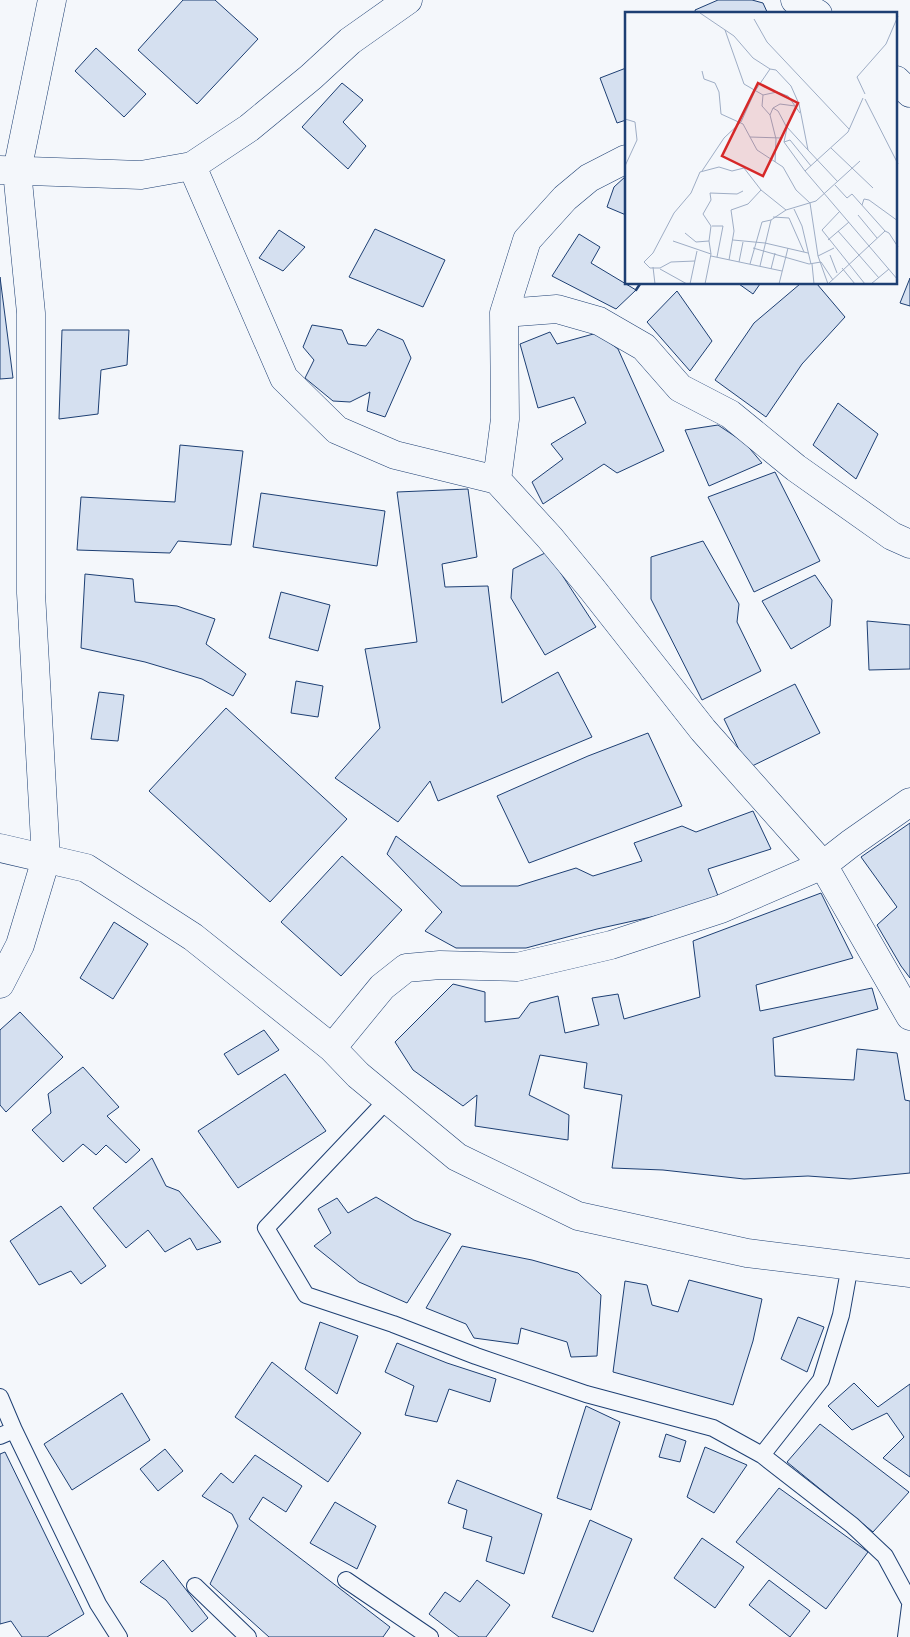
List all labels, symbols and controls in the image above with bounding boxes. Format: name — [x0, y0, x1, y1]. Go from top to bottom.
inset map — [625, 12, 898, 285]

